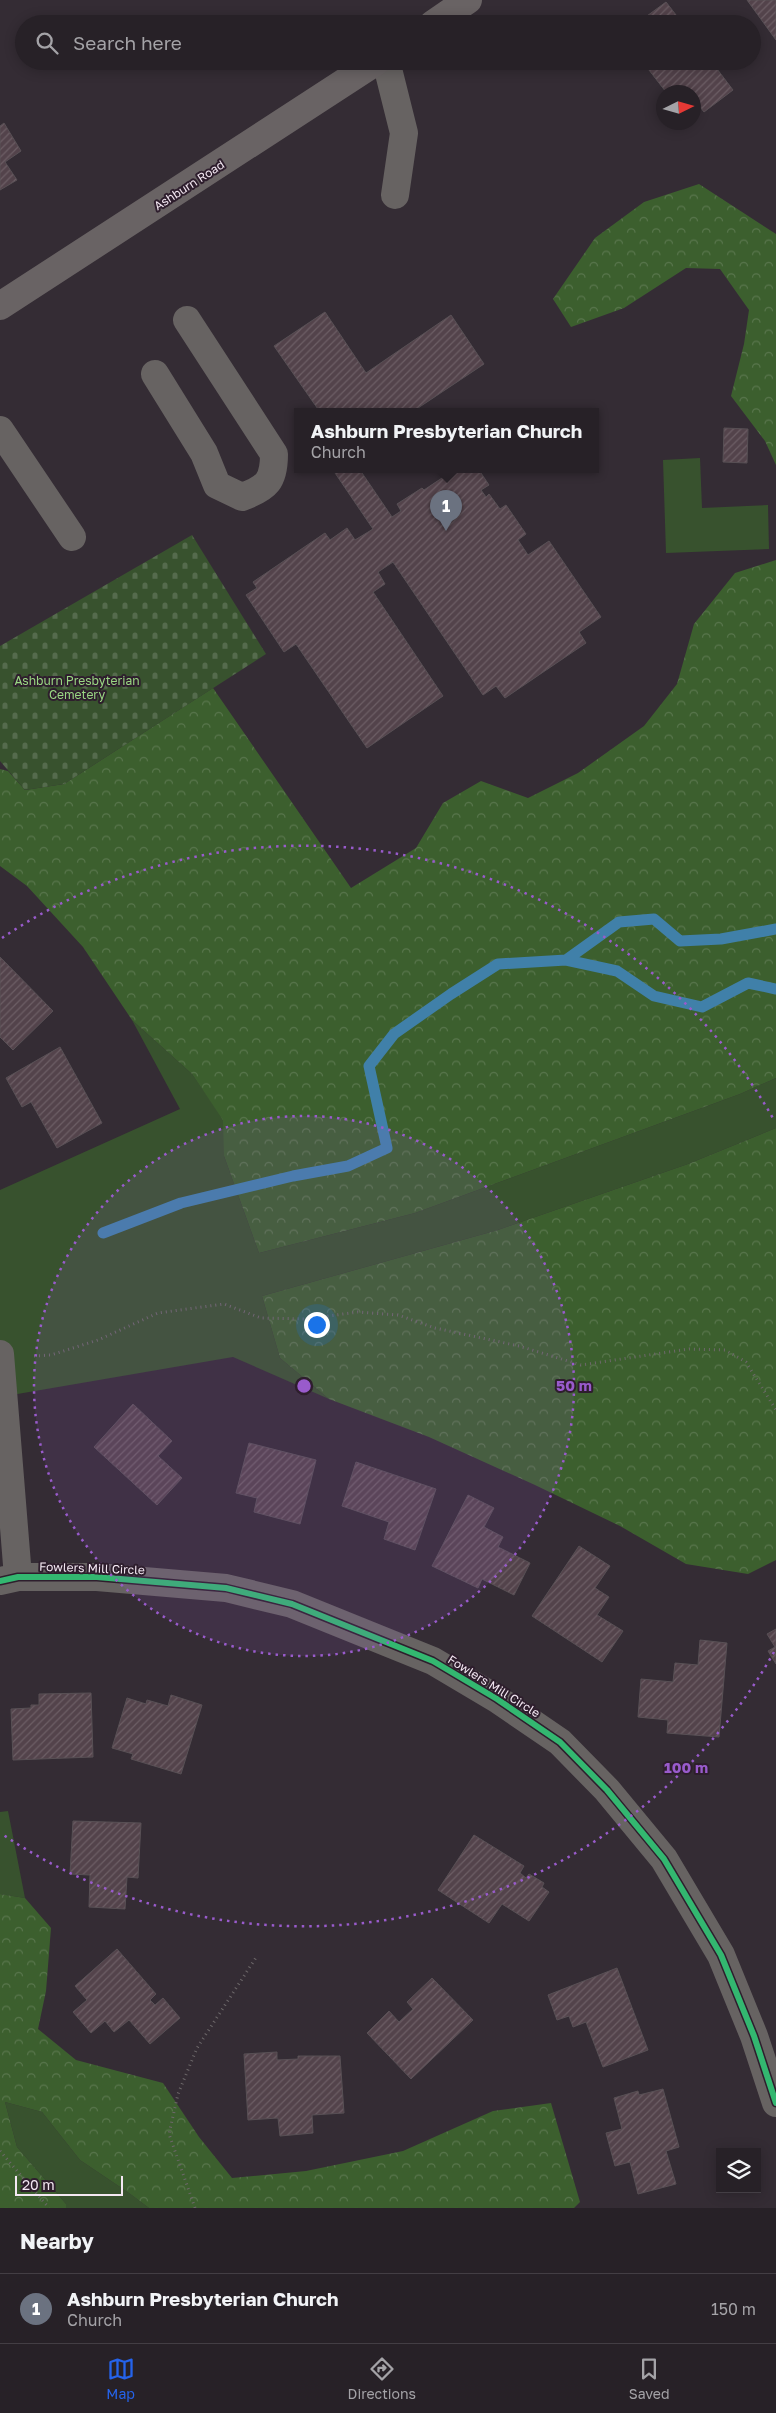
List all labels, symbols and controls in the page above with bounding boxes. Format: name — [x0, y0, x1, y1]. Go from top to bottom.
search box — [15, 15, 761, 70]
icon: search — [33, 29, 61, 57]
text: Search here — [73, 31, 182, 54]
north arrow — [656, 85, 701, 130]
street label: Ashburn Road — [151, 157, 227, 213]
popup — [294, 408, 599, 473]
text: Ashburn Presbyterian Church — [311, 419, 582, 442]
text: Church — [311, 442, 366, 462]
pin: 1 — [430, 490, 462, 531]
park label: Ashburn Presbyterian Cemetery — [14, 673, 140, 702]
your location — [304, 1312, 330, 1338]
text: 50 m — [556, 1376, 592, 1394]
centre of rings — [295, 1377, 313, 1395]
street label: Fowlers Mill Circle — [39, 1559, 145, 1577]
street label: Fowlers Mill Circle — [445, 1652, 543, 1720]
text: 100 m — [664, 1758, 708, 1776]
map controls — [716, 2148, 761, 2193]
button: layers — [716, 2148, 761, 2193]
scale bar — [15, 2173, 122, 2196]
text: 20 m — [22, 2176, 55, 2193]
text: Nearby — [20, 2228, 94, 2254]
text: Ashburn Presbyterian Church — [67, 2287, 339, 2310]
text: 1 — [32, 2299, 40, 2319]
text: 150 m — [711, 2299, 756, 2319]
text: Church — [67, 2310, 122, 2330]
tab: Map — [106, 2355, 135, 2402]
tab: Directions — [348, 2355, 416, 2402]
tab: Saved — [629, 2355, 670, 2402]

